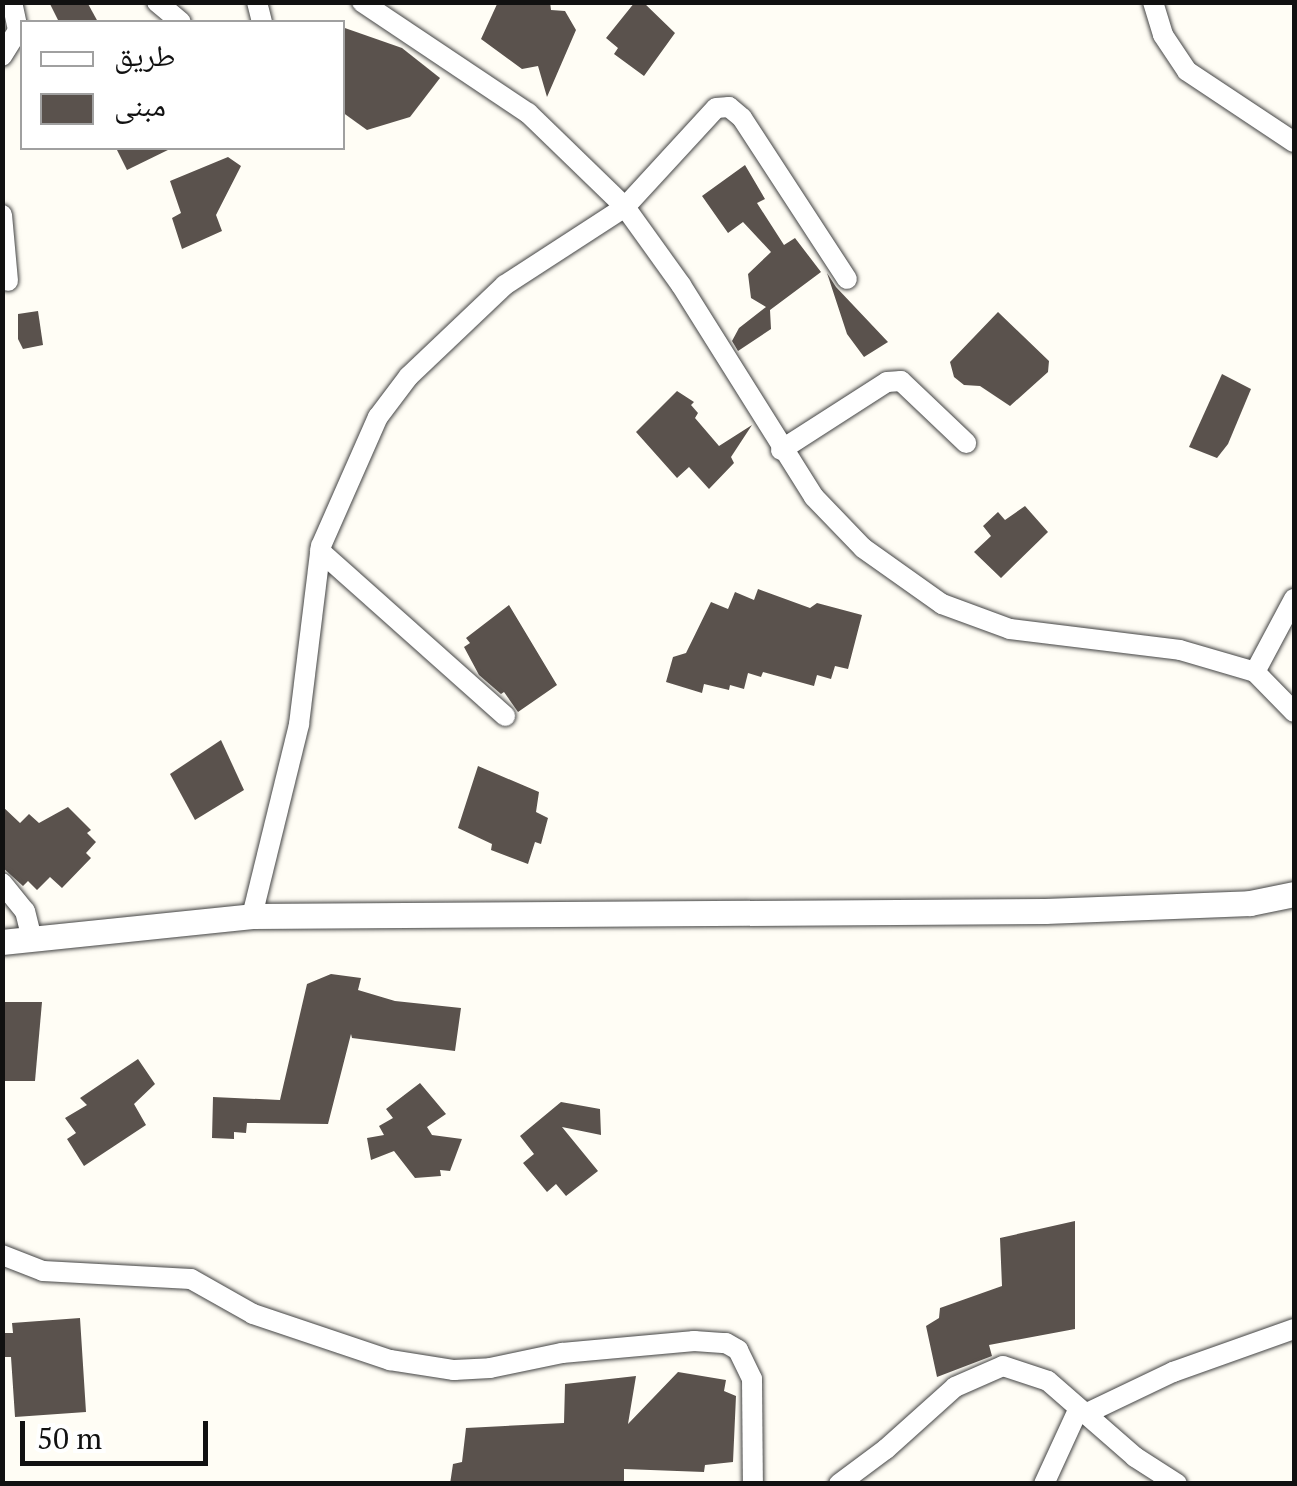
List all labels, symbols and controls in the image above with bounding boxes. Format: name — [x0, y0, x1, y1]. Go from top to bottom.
legend — [20, 20, 345, 150]
text: طريق — [114, 35, 175, 75]
text: مبنى — [114, 85, 166, 125]
scale bar — [25, 1401, 212, 1463]
text: 50 m — [37, 1418, 102, 1458]

